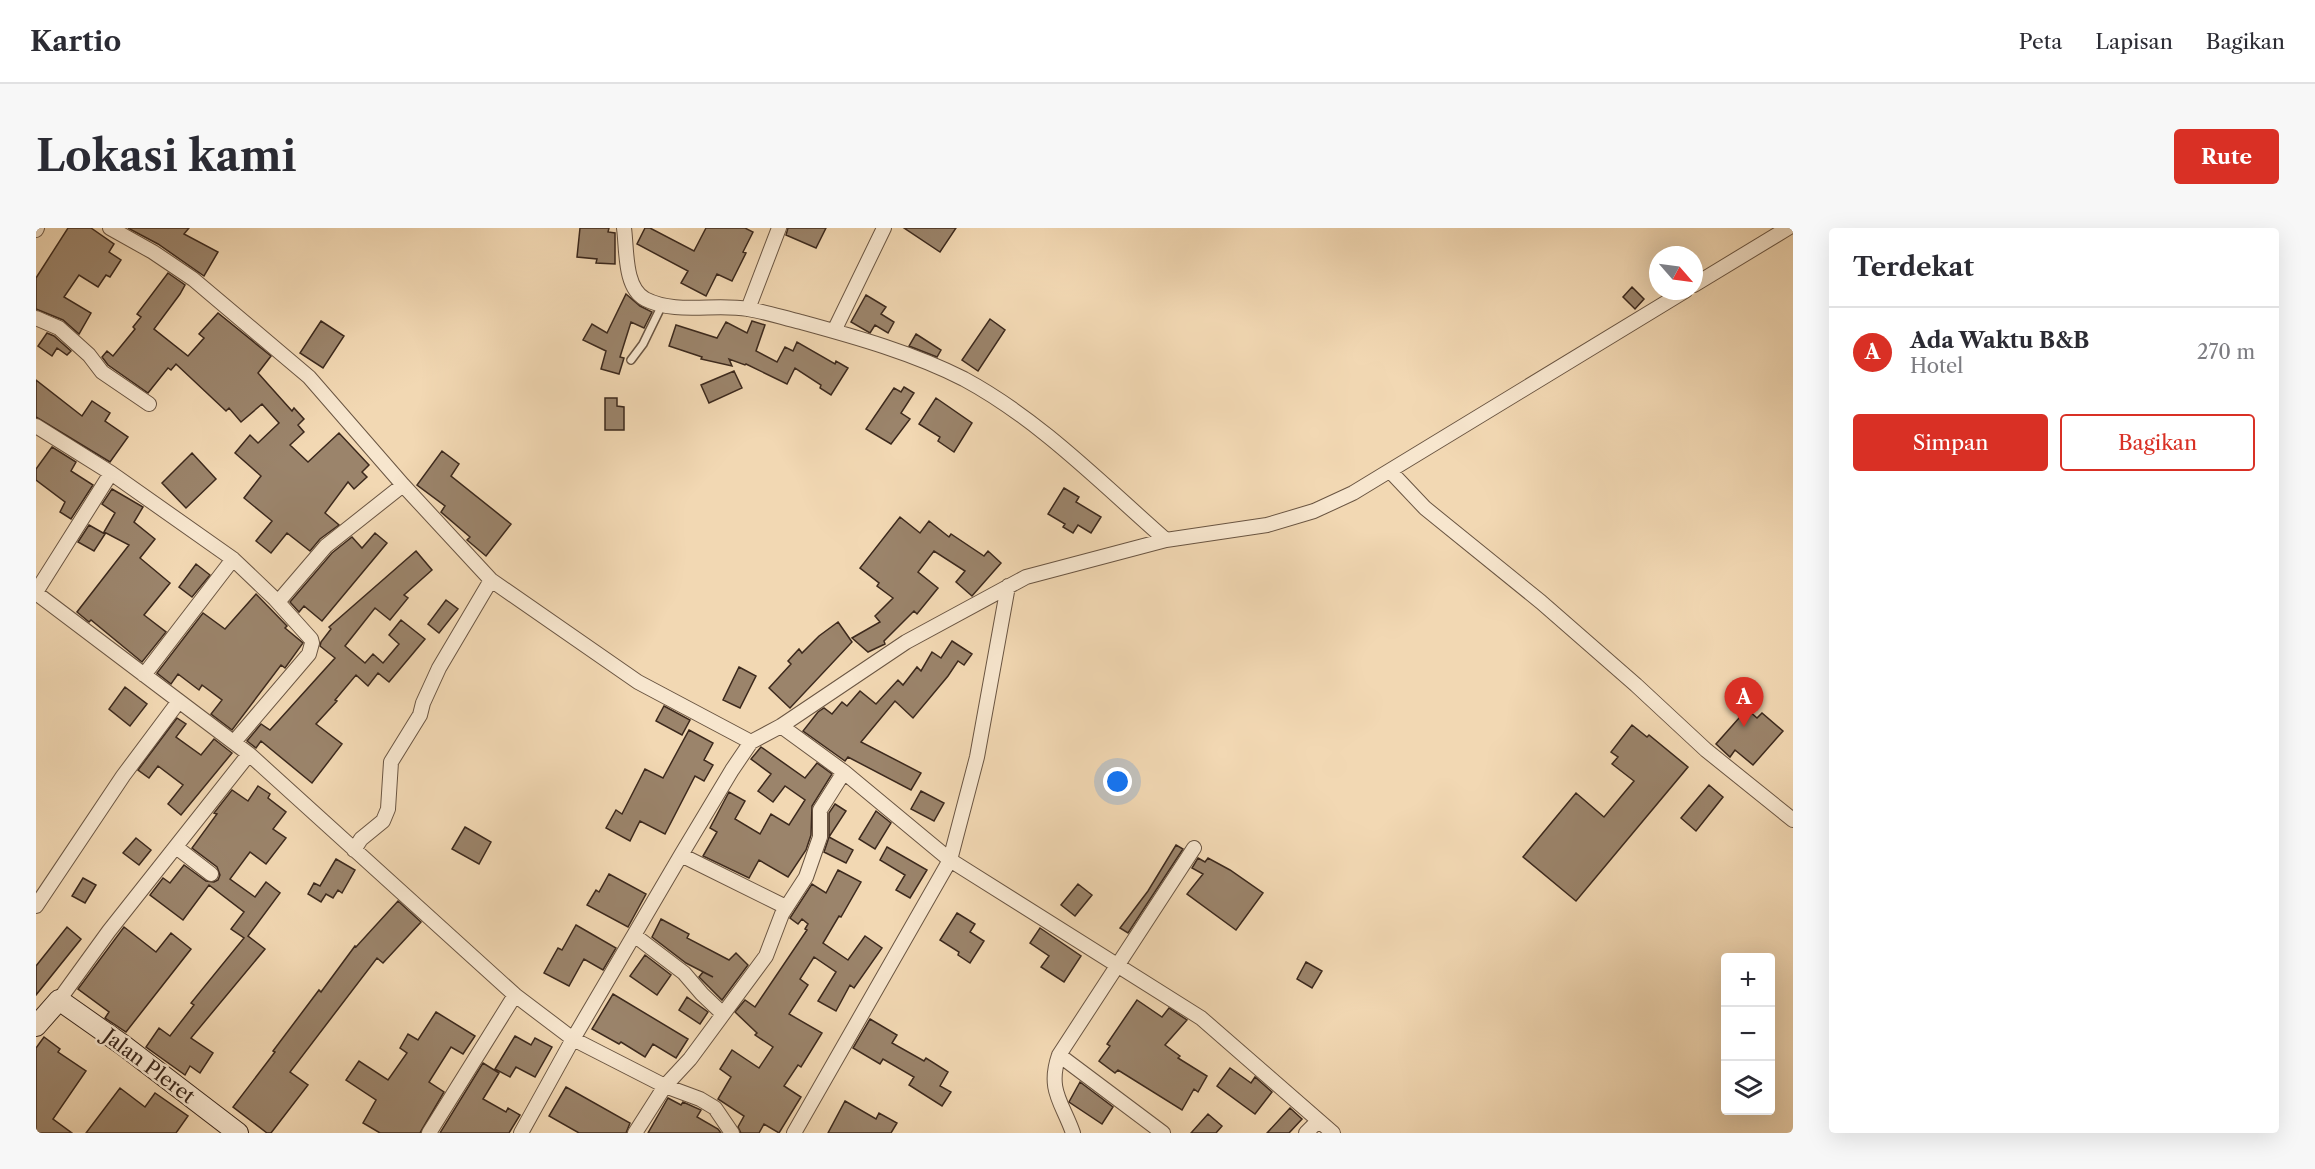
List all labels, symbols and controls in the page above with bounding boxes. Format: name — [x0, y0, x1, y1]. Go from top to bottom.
text: Kartio — [30, 24, 121, 58]
text: Peta — [2019, 29, 2062, 54]
text: Lapisan — [2095, 29, 2173, 54]
text: Bagikan — [2206, 29, 2285, 54]
button: Rute — [2174, 129, 2279, 184]
text: Lokasi kami — [36, 130, 297, 182]
north arrow — [1649, 246, 1703, 300]
text: Terdekat — [1853, 251, 1974, 283]
text: Ada Waktu B&B — [1910, 327, 2089, 354]
text: A — [1865, 340, 1880, 364]
text: 270 m — [2197, 340, 2255, 364]
text: Hotel — [1910, 354, 1963, 378]
button: Simpan — [1853, 414, 2048, 471]
button: Bagikan — [2060, 414, 2255, 471]
pin: A — [1724, 678, 1764, 727]
your location — [1103, 767, 1132, 796]
map controls — [1721, 953, 1775, 1115]
button: + — [1721, 953, 1775, 1007]
button: − — [1721, 1007, 1775, 1061]
street label: Jalan Pleret — [96, 1022, 200, 1108]
button: layers — [1721, 1061, 1775, 1115]

